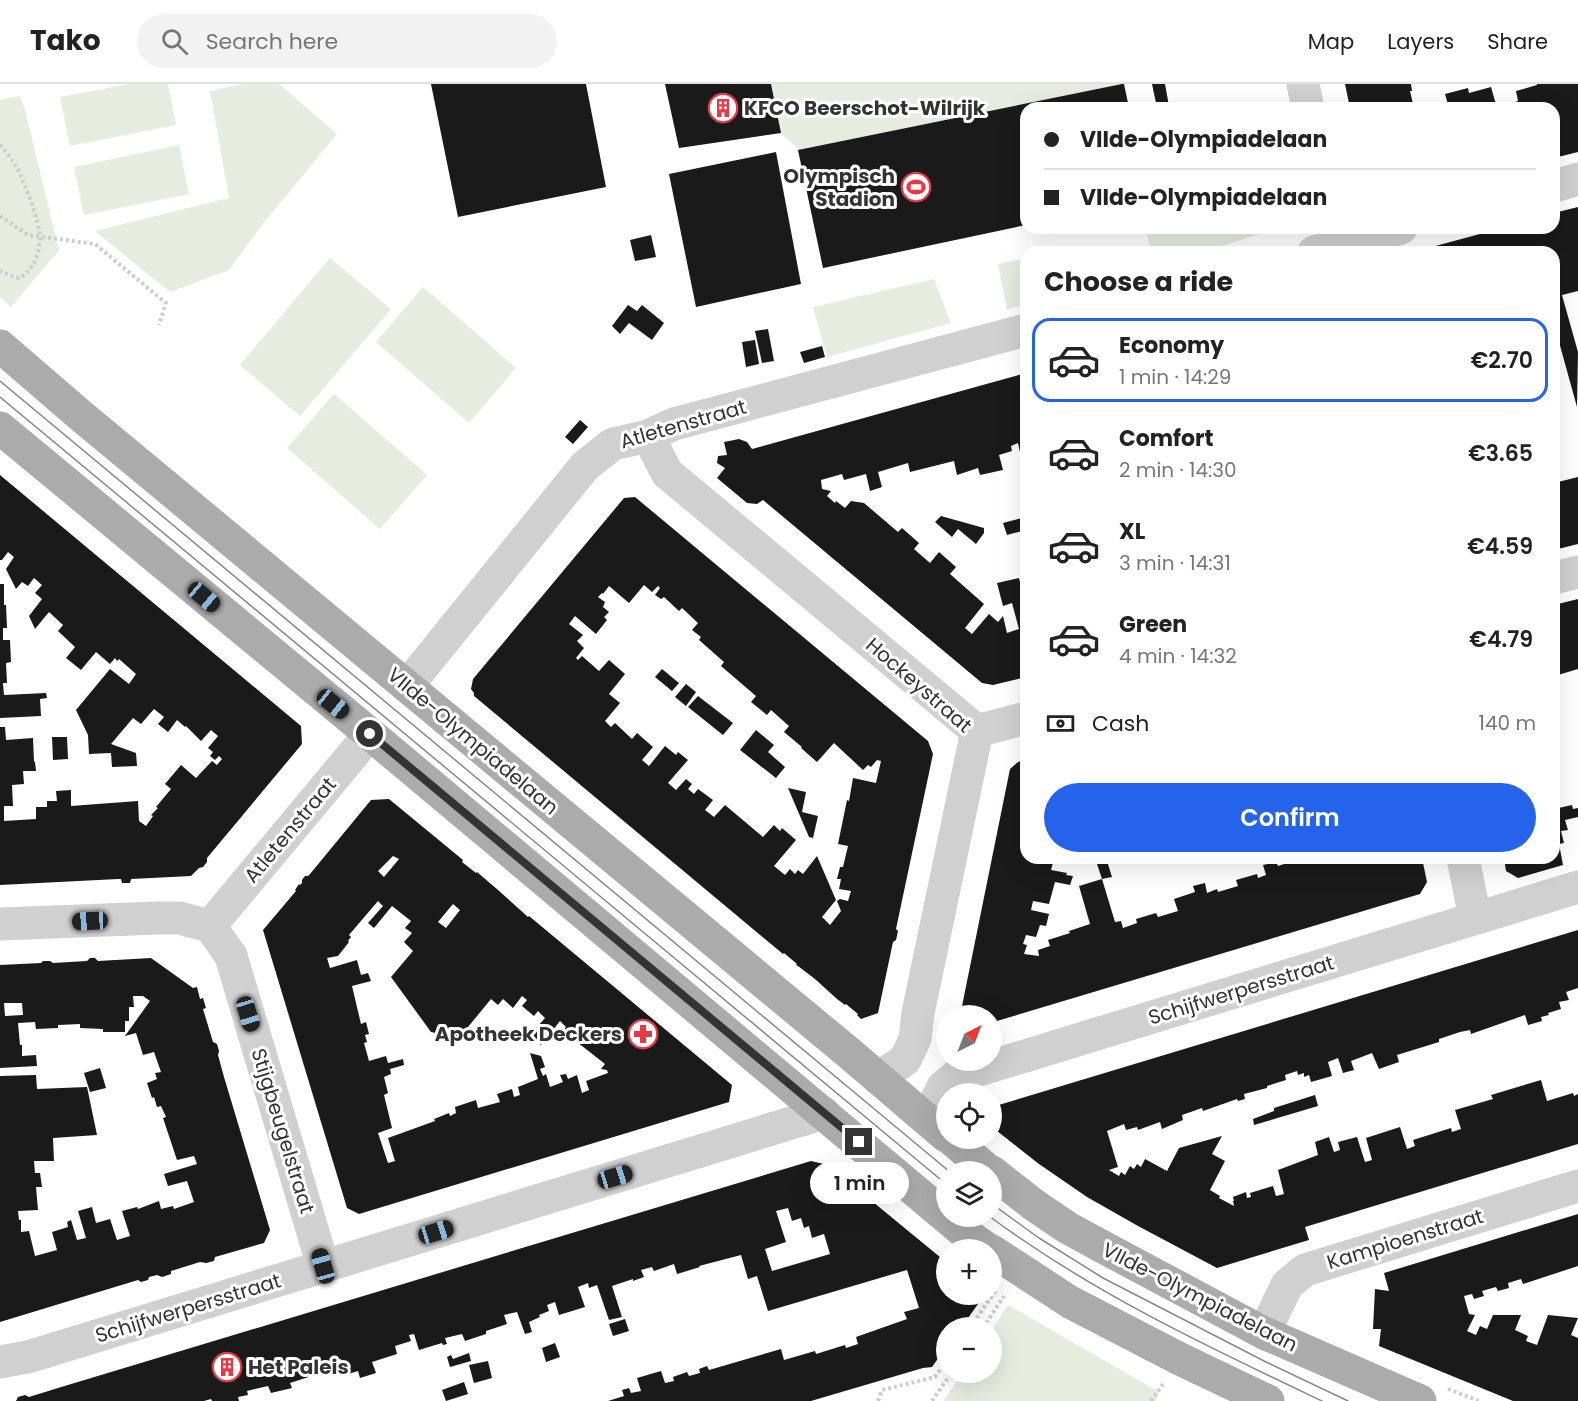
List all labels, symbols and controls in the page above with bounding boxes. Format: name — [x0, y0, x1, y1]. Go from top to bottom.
search box — [137, 14, 557, 68]
text: Tako — [30, 21, 101, 60]
icon: search — [158, 25, 191, 58]
text: Search here — [206, 26, 338, 57]
text: Map — [1308, 27, 1354, 56]
text: Layers — [1387, 27, 1454, 56]
text: Share — [1487, 27, 1548, 56]
building icon: KFCO Beerschot-Wilrijk — [707, 92, 739, 124]
place label: KFCO Beerschot-Wilrijk — [744, 94, 986, 122]
text: VIIde-Olympiadelaan — [1080, 124, 1327, 155]
place label: Olympisch Stadion — [783, 162, 895, 213]
sports icon: Olympisch Stadion — [900, 171, 932, 203]
text: VIIde-Olympiadelaan — [1080, 182, 1327, 213]
text: Choose a ride — [1044, 263, 1233, 300]
text: Economy — [1119, 330, 1224, 361]
icon: car — [1047, 333, 1101, 387]
text: €2.70 — [1471, 345, 1533, 376]
text: 1 min · 14:29 — [1119, 363, 1231, 391]
street label: Atletenstraat — [617, 393, 749, 455]
text: Comfort — [1119, 423, 1213, 454]
icon: car — [1047, 426, 1101, 480]
text: €3.65 — [1468, 438, 1533, 469]
text: 2 min · 14:30 — [1119, 456, 1237, 484]
text: XL — [1119, 516, 1145, 547]
icon: car — [1047, 519, 1101, 573]
text: €4.59 — [1467, 531, 1533, 562]
text: 3 min · 14:31 — [1119, 549, 1231, 577]
car — [184, 579, 224, 615]
text: Green — [1119, 609, 1187, 640]
icon: car — [1047, 612, 1101, 666]
text: €4.79 — [1469, 624, 1533, 655]
street label: Hockeystraat — [860, 631, 978, 739]
text: 4 min · 14:32 — [1119, 642, 1237, 670]
street label: VIIde-Olympiadelaan — [381, 661, 565, 821]
car — [313, 686, 353, 722]
icon: cash — [1044, 707, 1077, 740]
text: Cash — [1092, 708, 1149, 739]
text: 140 m — [1479, 709, 1536, 737]
route start — [356, 720, 383, 747]
street label: Atletenstraat — [237, 771, 343, 889]
button: Confirm — [1044, 783, 1536, 852]
car — [72, 911, 108, 931]
street label: Schijfwerpersstraat — [1145, 948, 1337, 1032]
car — [234, 994, 262, 1034]
north arrow — [936, 1005, 1002, 1071]
map controls — [936, 1005, 1002, 1383]
pharmacy icon: Apotheek Deckers — [627, 1018, 659, 1050]
place label: Apotheek Deckers — [435, 1020, 622, 1048]
street label: Stijgbeugelstraat — [245, 1045, 321, 1217]
button: locate — [936, 1083, 1002, 1149]
route end — [845, 1128, 872, 1155]
button: layers — [936, 1161, 1002, 1227]
car — [595, 1163, 635, 1191]
callout: 1 min — [810, 1163, 908, 1205]
text: 1 min — [834, 1169, 885, 1197]
street label: Kampioenstraat — [1323, 1202, 1487, 1276]
car — [416, 1218, 456, 1246]
street label: VIIde-Olympiadelaan — [1098, 1236, 1302, 1358]
button: + — [936, 1239, 1002, 1305]
car — [309, 1246, 337, 1286]
street label: Schijfwerpersstraat — [92, 1266, 284, 1350]
button: − — [936, 1317, 1002, 1383]
building icon: Het Paleis — [211, 1351, 243, 1383]
place label: Het Paleis — [248, 1353, 349, 1381]

